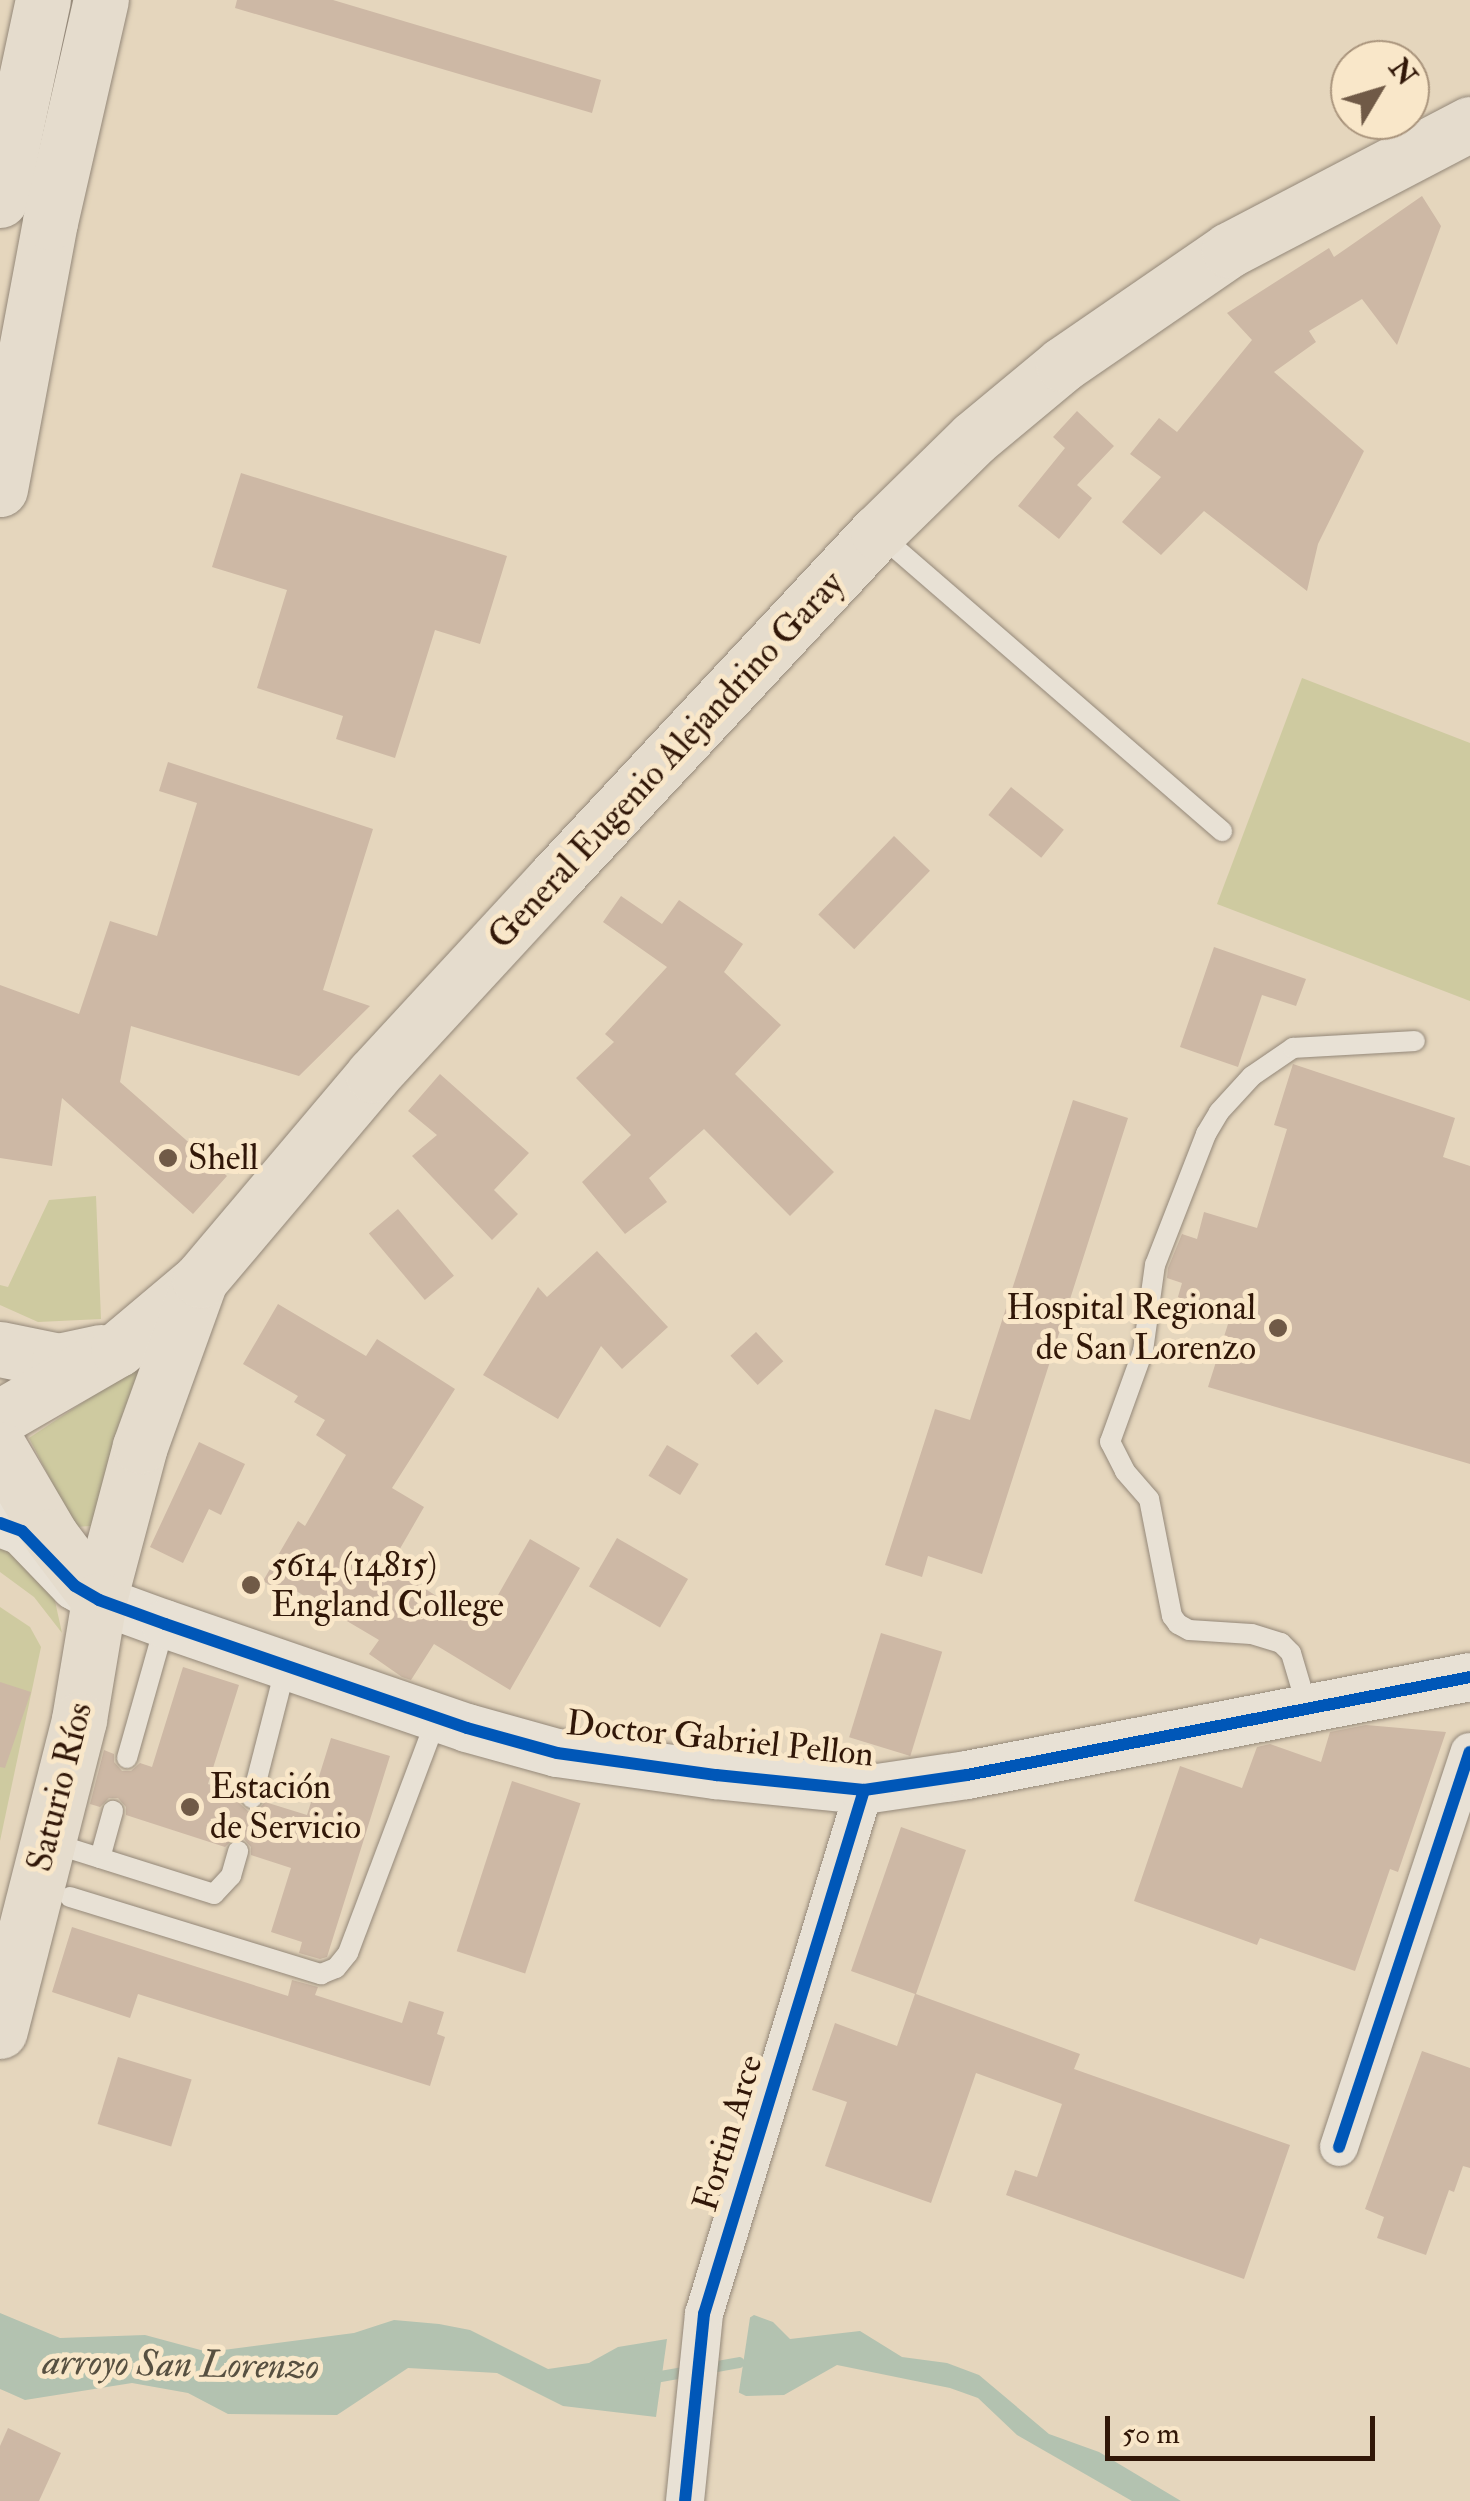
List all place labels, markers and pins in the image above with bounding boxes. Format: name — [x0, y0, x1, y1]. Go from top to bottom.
place label: Shell — [188, 1137, 258, 1179]
marker: Shell — [157, 1147, 179, 1169]
place label: Hospital Regional de San Lorenzo — [1006, 1287, 1256, 1369]
marker: Hospital Regional de San Lorenzo — [1265, 1315, 1291, 1341]
place label: 5614 (14815) England College — [271, 1544, 504, 1626]
marker: 5614 (14815) England College — [240, 1574, 262, 1596]
place label: Estación de Servicio — [210, 1766, 361, 1848]
marker: Estación de Servicio — [179, 1796, 201, 1818]

